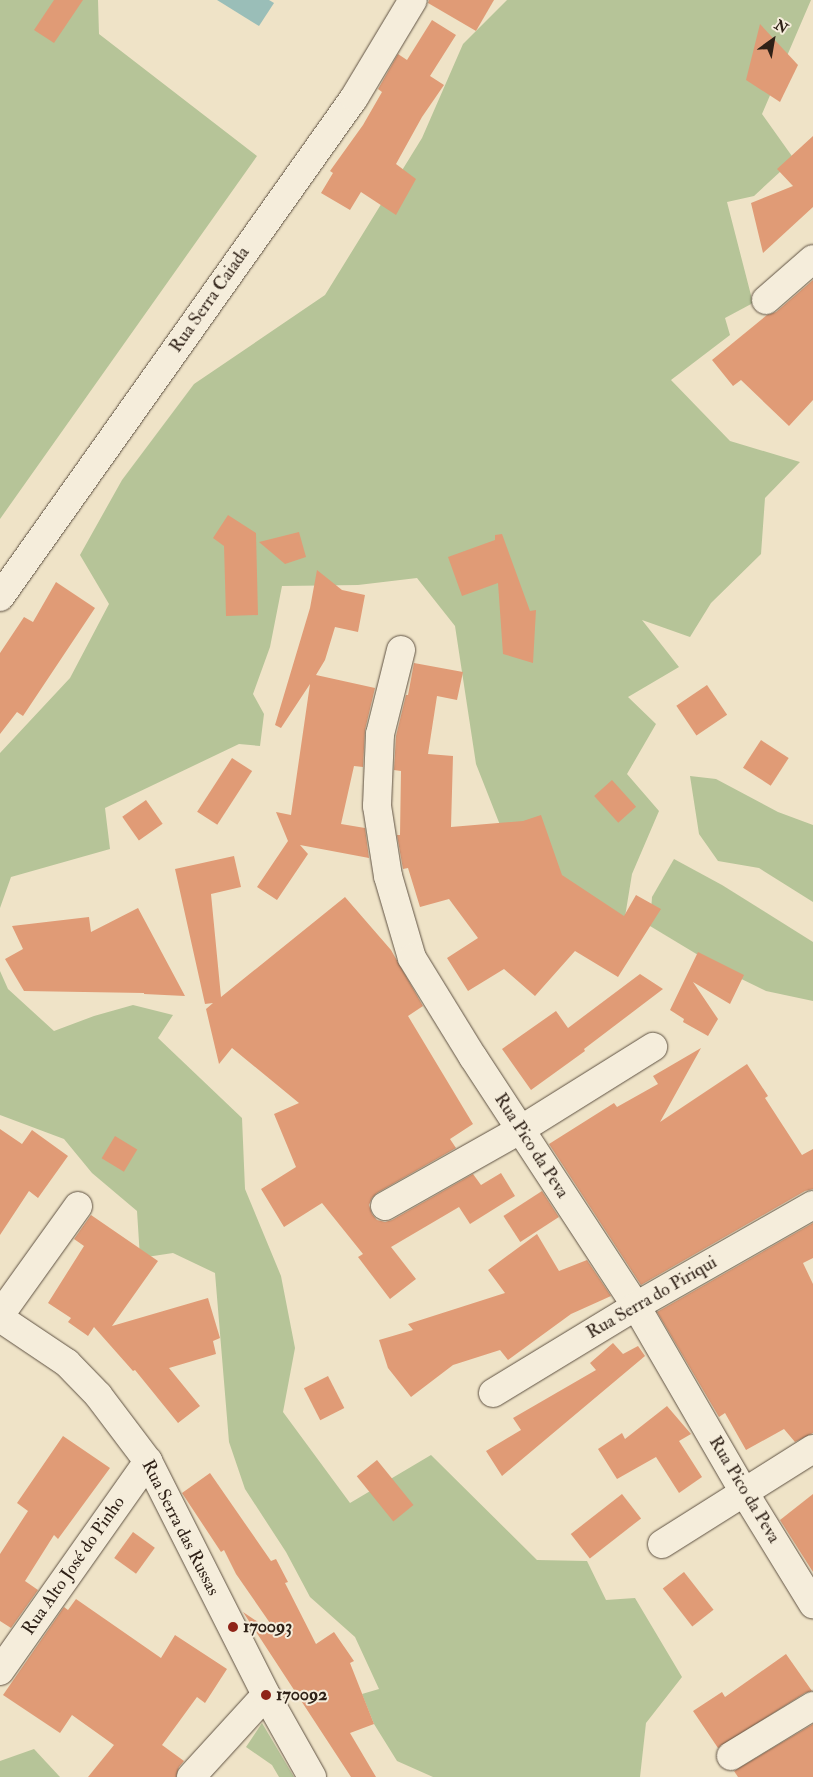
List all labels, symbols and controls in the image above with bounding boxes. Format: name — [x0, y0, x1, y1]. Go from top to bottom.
north arrow — [748, 15, 798, 65]
text: N — [771, 16, 791, 37]
street label: Rua Serra Caiada — [166, 243, 254, 357]
street label: Rua Pico da Peva — [489, 1090, 573, 1202]
street label: Rua Serra do Piriqui — [583, 1252, 721, 1344]
street label: Rua Pico da Peva — [704, 1433, 784, 1547]
street label: Rua Serra das Russas — [136, 1457, 224, 1599]
street label: Rua Alto José do Pinho — [18, 1492, 130, 1640]
place label: 170093 — [243, 1616, 292, 1638]
marker: 170093 — [227, 1621, 239, 1633]
place label: 170092 — [276, 1684, 327, 1706]
marker: 170092 — [260, 1689, 272, 1701]

